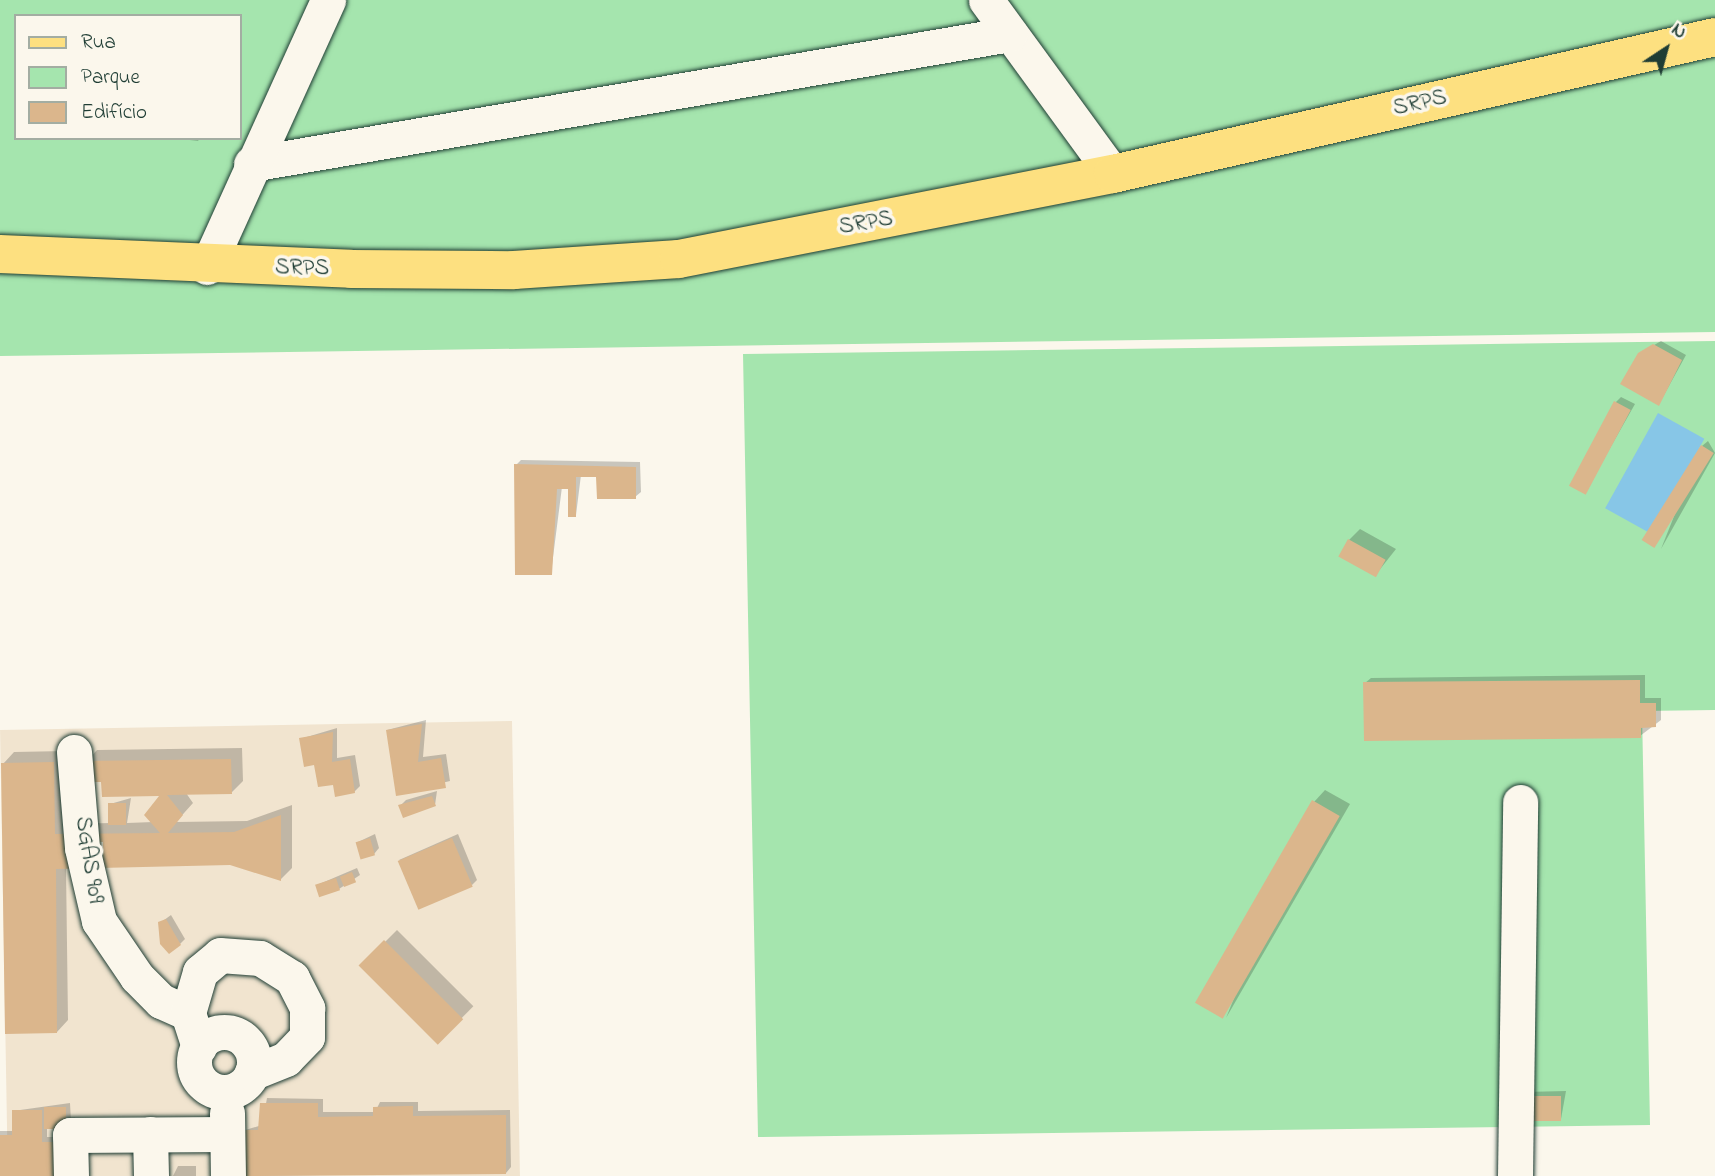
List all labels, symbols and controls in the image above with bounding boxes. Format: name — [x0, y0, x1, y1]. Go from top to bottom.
legend — [14, 14, 242, 140]
north arrow — [1631, 14, 1701, 84]
text: N — [1666, 17, 1692, 46]
text: Rua — [81, 28, 116, 58]
text: Parque — [81, 63, 140, 93]
street label: SRPS — [1390, 84, 1450, 124]
text: Edifício — [81, 98, 147, 128]
street label: SRPS — [837, 206, 895, 242]
street label: SRPS — [275, 255, 329, 283]
street label: SGAS 909 — [68, 815, 108, 905]

